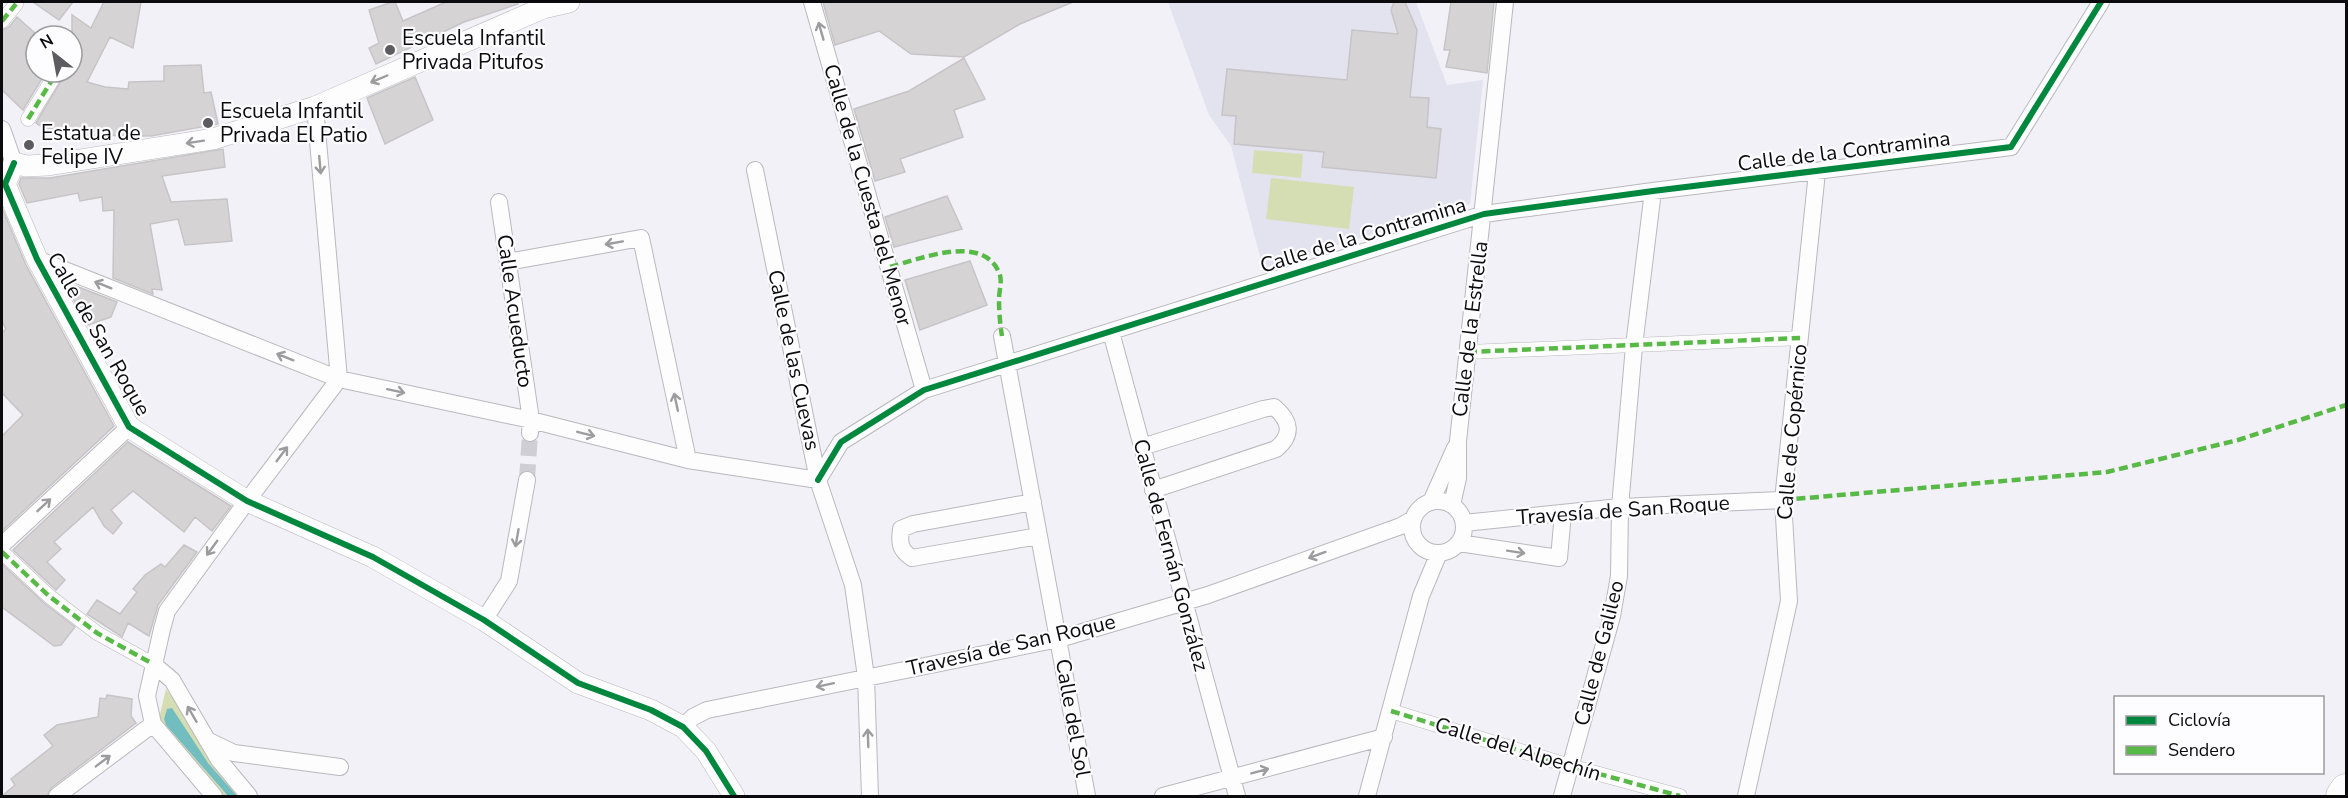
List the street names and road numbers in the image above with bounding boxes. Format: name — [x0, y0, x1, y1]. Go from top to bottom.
street label: Calle de la Cuesta del Menor — [817, 61, 919, 330]
street label: Calle de la Contramina — [1736, 124, 1952, 178]
street label: Calle de la Contramina — [1257, 190, 1469, 280]
street label: Calle Acueducto — [490, 233, 540, 389]
street label: Calle de la Estrella — [1445, 239, 1495, 419]
street label: Calle de San Roque — [41, 247, 157, 421]
street label: Calle de las Cuevas — [761, 267, 827, 453]
street label: Calle de Copérnico — [1770, 343, 1814, 521]
street label: Calle de Fernán González — [1126, 436, 1216, 674]
street label: Travesía de San Roque — [1515, 489, 1731, 531]
street label: Calle de Galileo — [1567, 577, 1631, 729]
street label: Travesía de San Roque — [904, 607, 1118, 683]
street label: Calle del Sol — [1049, 657, 1097, 780]
street label: Calle del Alpechín — [1432, 710, 1604, 788]

